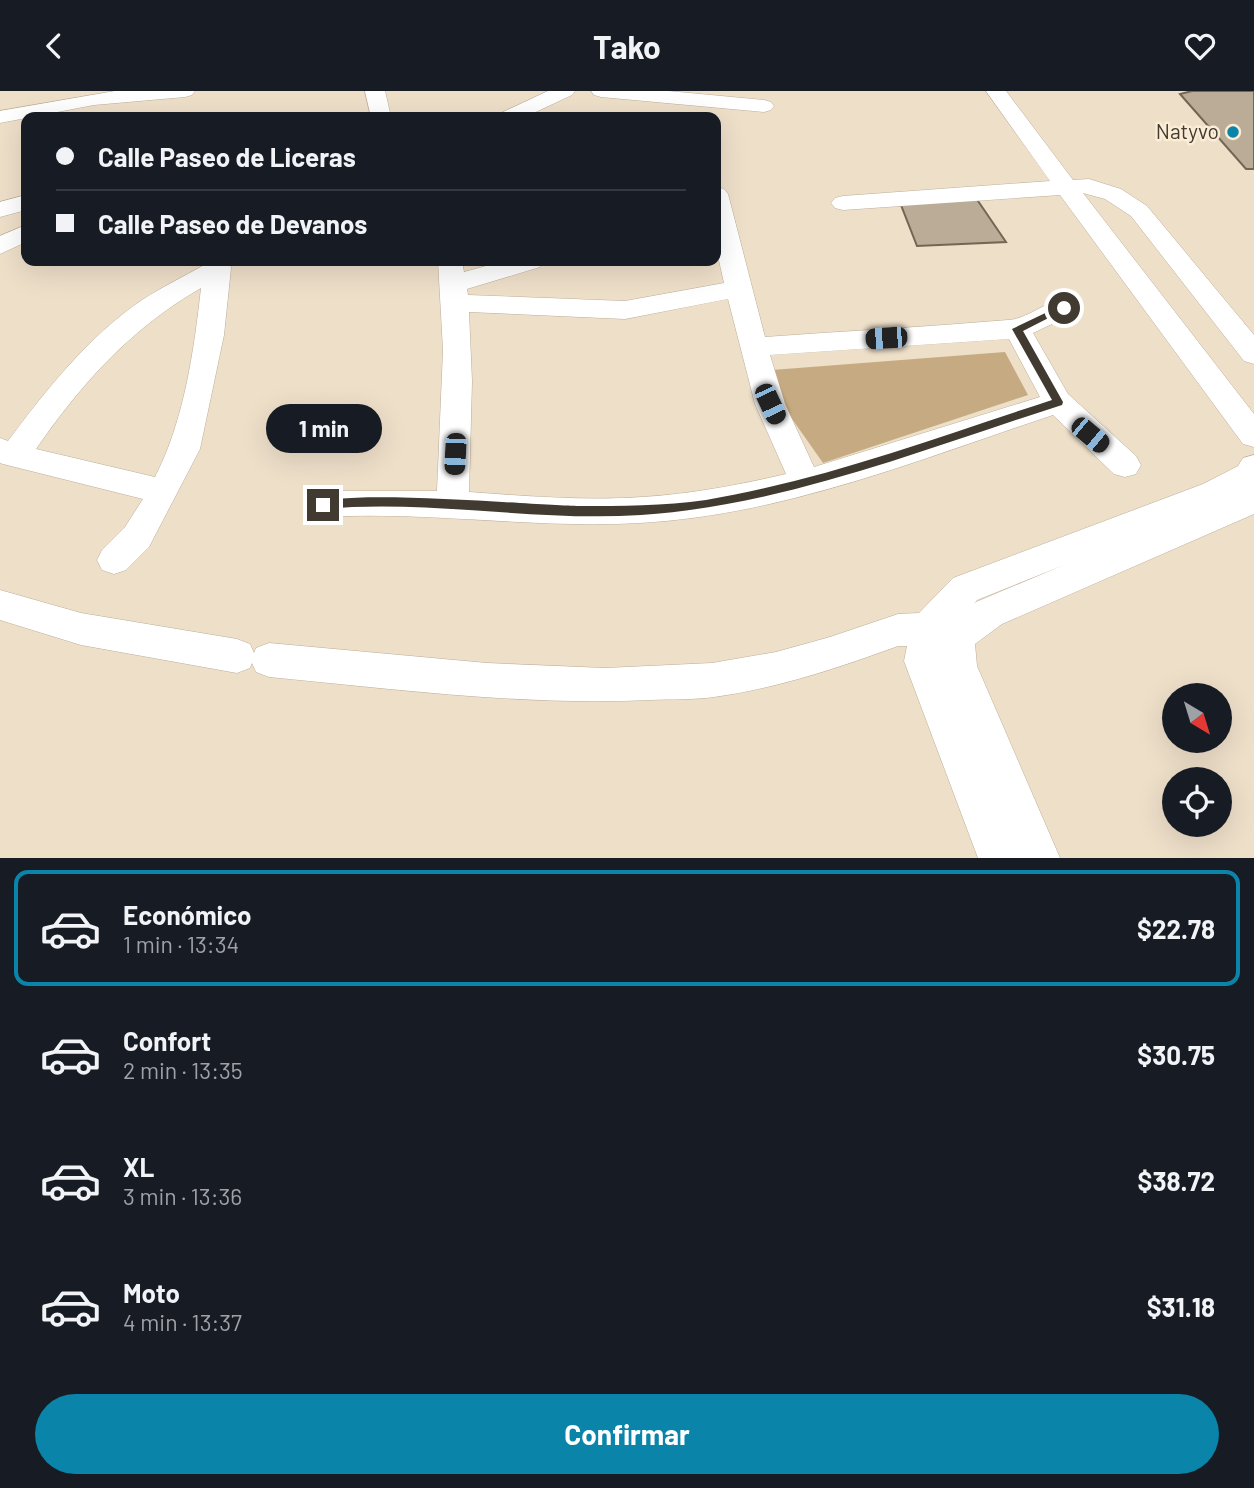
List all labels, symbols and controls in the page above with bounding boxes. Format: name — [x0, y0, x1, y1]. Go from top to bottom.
icon: back — [35, 27, 73, 65]
text: Tako — [593, 27, 661, 65]
icon: heart — [1181, 27, 1219, 65]
place label: Natyvo — [1156, 118, 1219, 143]
marker: Natyvo — [1225, 124, 1241, 140]
text: Calle Paseo de Liceras — [98, 141, 356, 172]
text: Calle Paseo de Devanos — [98, 208, 367, 239]
route start — [1048, 292, 1080, 324]
car — [865, 326, 908, 350]
car — [752, 381, 789, 427]
callout: 1 min — [265, 403, 381, 453]
car — [1068, 413, 1113, 457]
text: 1 min — [299, 414, 349, 442]
car — [444, 432, 467, 476]
route end — [307, 489, 339, 521]
north arrow — [1162, 683, 1232, 753]
map controls — [1162, 683, 1232, 837]
button: locate — [1162, 767, 1232, 837]
icon: car — [39, 897, 102, 960]
text: Económico — [123, 899, 252, 930]
text: $22.78 — [1137, 913, 1215, 944]
text: 1 min · 13:34 — [123, 930, 239, 958]
icon: car — [39, 1023, 102, 1086]
text: Confort — [123, 1025, 211, 1056]
text: $30.75 — [1137, 1039, 1215, 1070]
text: 2 min · 13:35 — [123, 1056, 243, 1084]
icon: car — [39, 1149, 102, 1212]
text: XL — [123, 1151, 154, 1182]
text: $38.72 — [1138, 1165, 1215, 1196]
text: 3 min · 13:36 — [123, 1182, 242, 1210]
icon: car — [39, 1275, 102, 1338]
text: Moto — [123, 1277, 180, 1308]
text: $31.18 — [1147, 1291, 1215, 1322]
text: 4 min · 13:37 — [123, 1308, 242, 1336]
button: Confirmar — [35, 1394, 1219, 1474]

